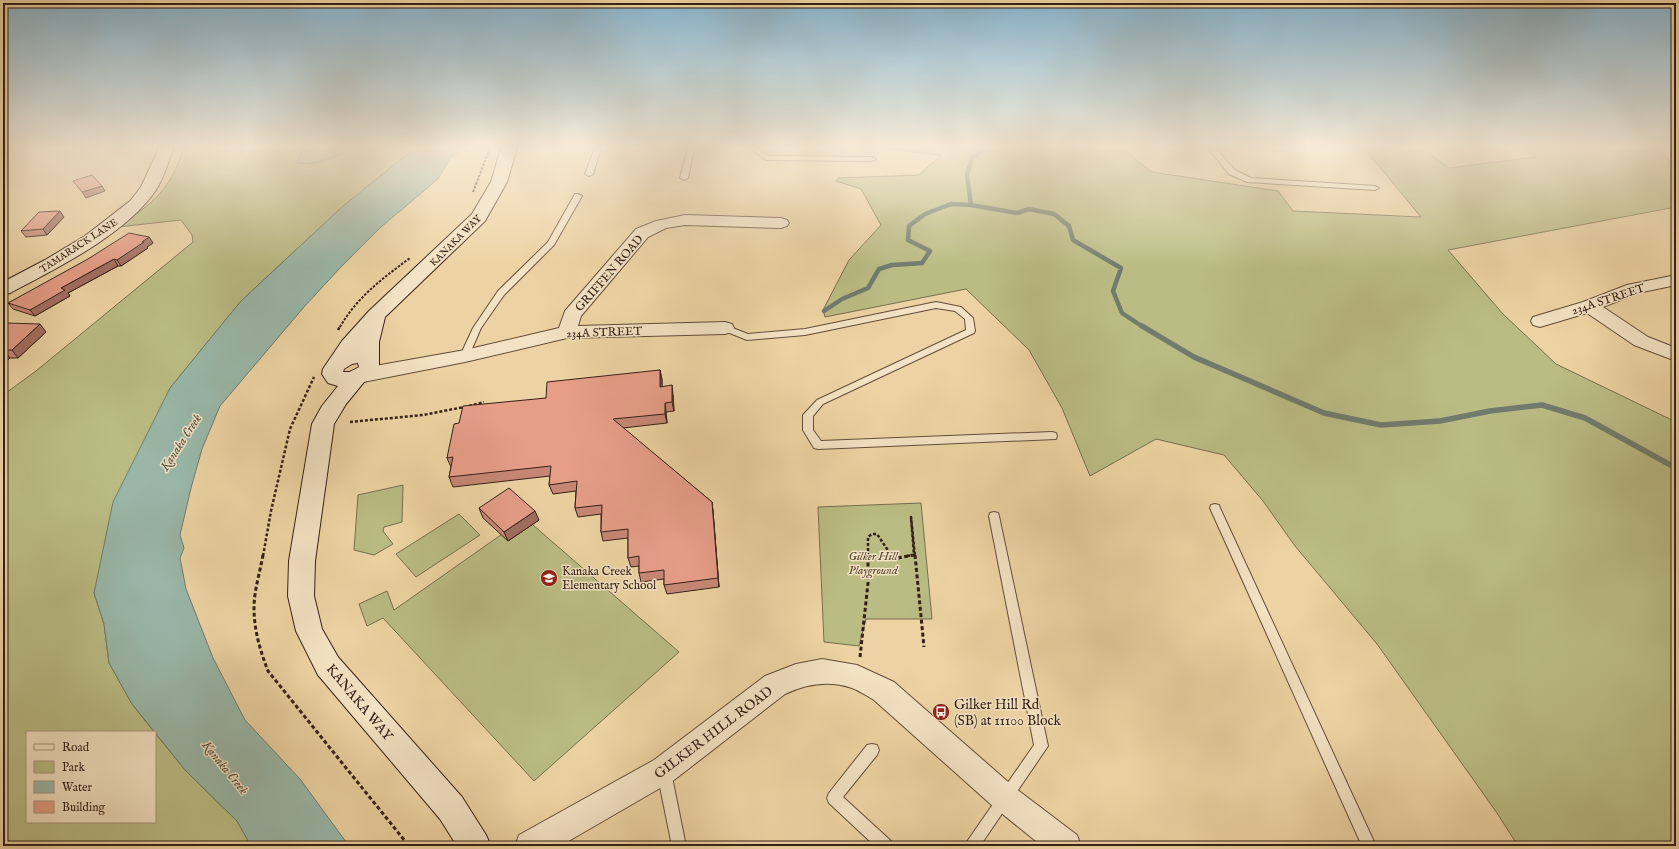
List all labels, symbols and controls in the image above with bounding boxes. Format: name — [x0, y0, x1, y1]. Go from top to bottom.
street label: KANAKA WAY — [427, 212, 485, 270]
street label: TAMARACK LANE — [37, 216, 120, 276]
street label: GRIFFEN ROAD — [572, 232, 647, 315]
street label: 234A STREET — [1570, 281, 1647, 318]
street label: 234A STREET — [566, 324, 643, 341]
water label: Kanaka Creek — [156, 411, 206, 475]
park label: Gilker Hill Playground — [848, 549, 899, 579]
place label: Kanaka Creek Elementary School — [562, 564, 657, 593]
school or university icon: Kanaka Creek Elementary School — [539, 568, 559, 588]
street label: KANAKA WAY — [322, 660, 398, 746]
street label: GILKER HILL ROAD — [651, 682, 776, 783]
place label: Gilker Hill Rd (SB) at 11100 Block — [954, 696, 1062, 730]
bus stop icon: Gilker Hill Rd (SB) at 11100 Block — [931, 702, 951, 722]
legend — [26, 731, 156, 823]
water label: Kanaka Creek — [197, 737, 252, 799]
text: Road — [62, 740, 90, 755]
text: Park — [62, 760, 85, 775]
text: Water — [62, 780, 93, 795]
text: Building — [62, 800, 106, 815]

